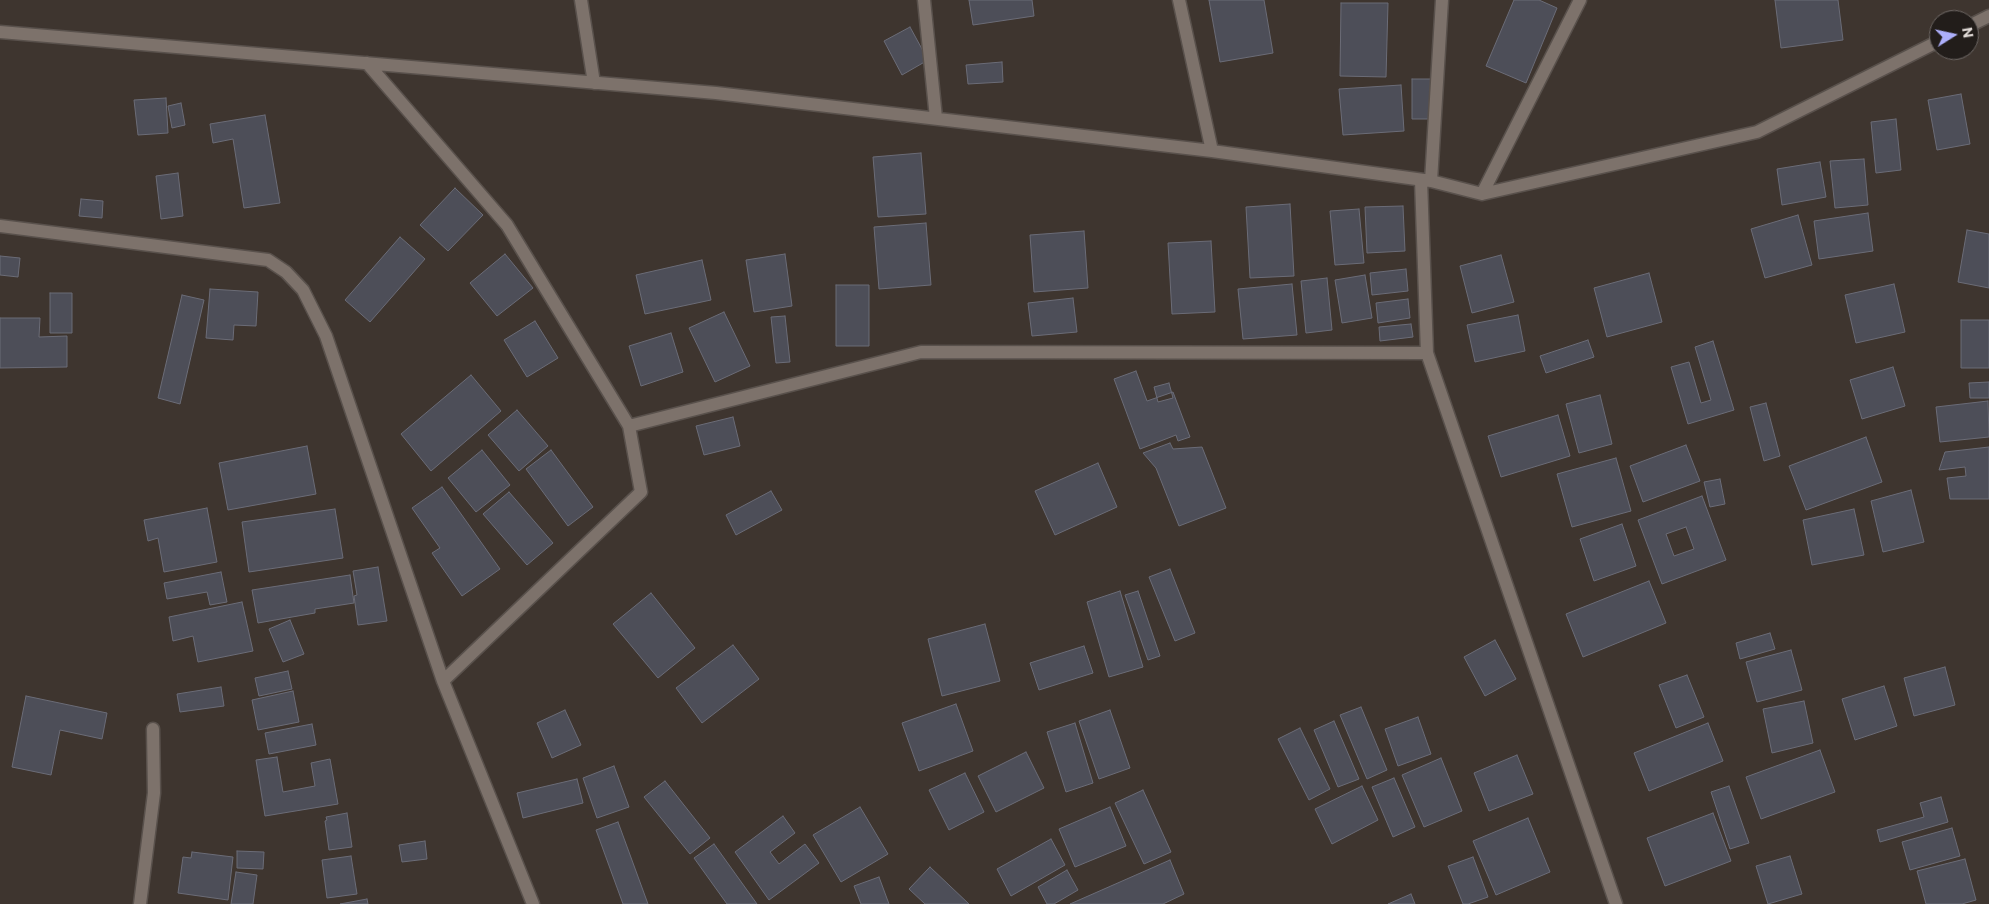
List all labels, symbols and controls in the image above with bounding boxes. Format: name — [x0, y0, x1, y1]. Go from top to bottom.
north arrow — [1929, 10, 1979, 60]
text: N — [1959, 26, 1978, 39]

